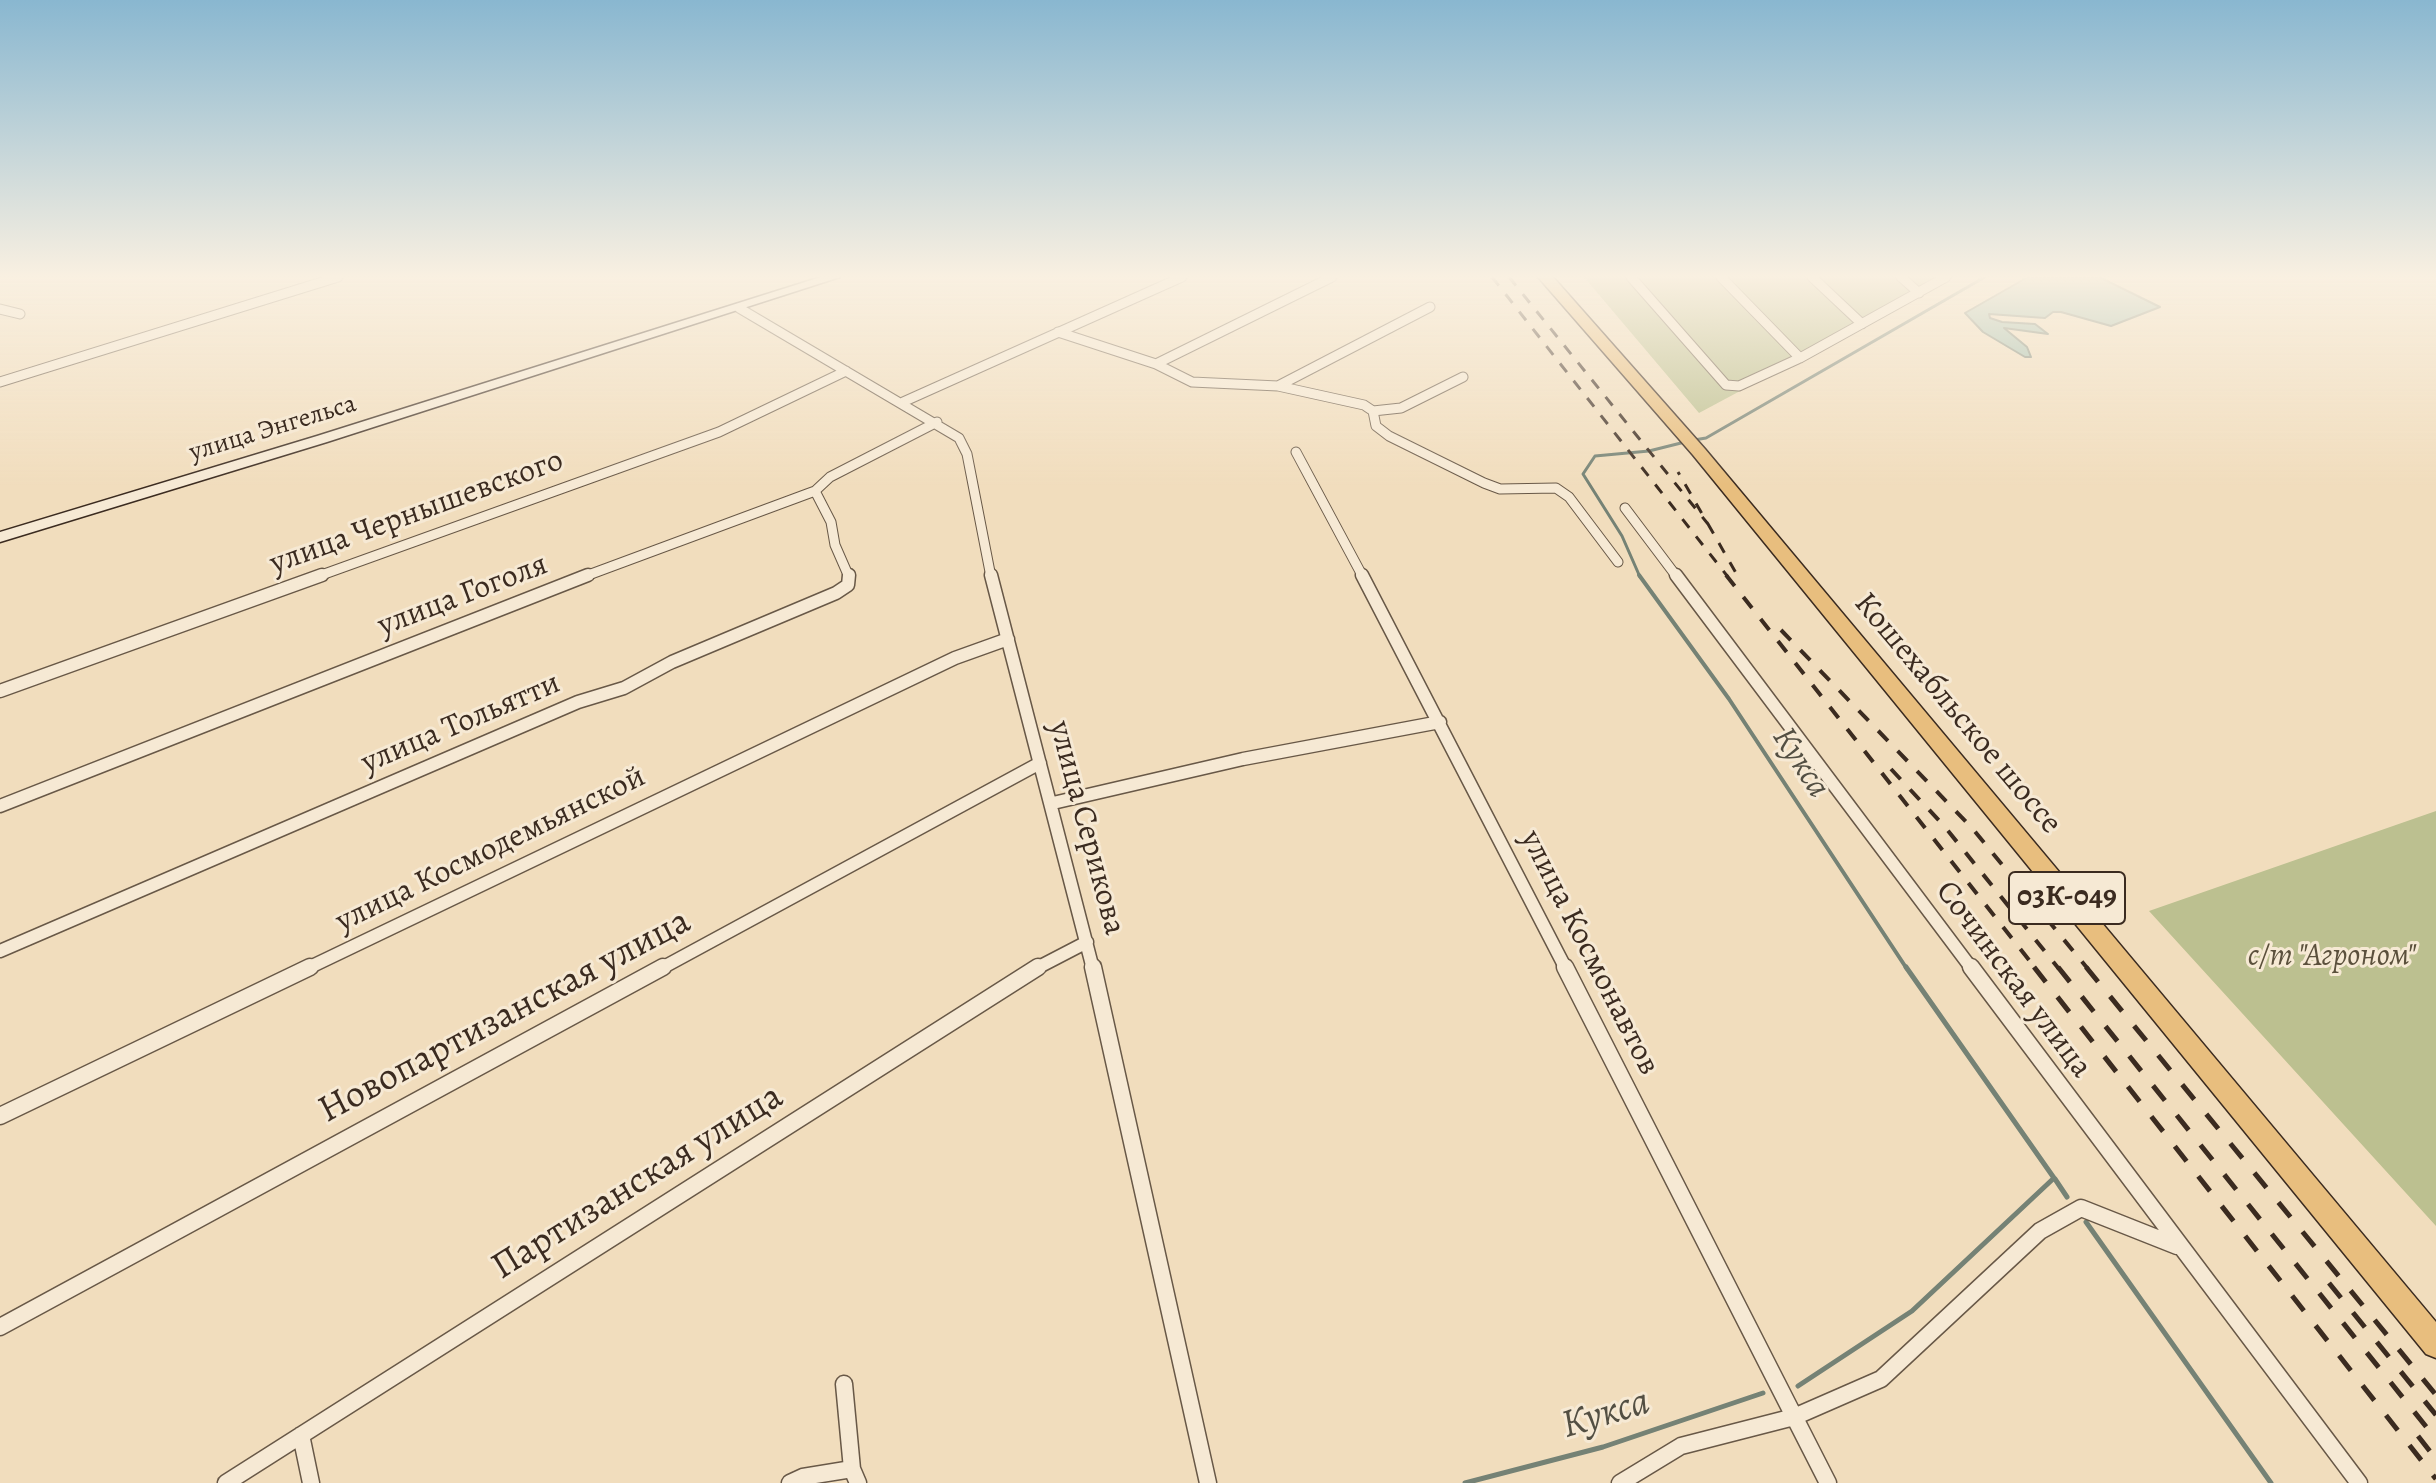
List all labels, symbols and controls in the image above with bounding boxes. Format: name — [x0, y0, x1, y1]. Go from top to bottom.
street label: улица Энгельса — [186, 389, 360, 469]
street label: улица Чернышевского — [265, 442, 569, 584]
street label: улица Гоголя — [373, 546, 553, 646]
street label: Кошехабльское шоссе — [1845, 586, 2069, 842]
street label: улица Тольятти — [356, 665, 566, 783]
street label: улица Серикова — [1039, 717, 1133, 939]
water label: Кукса — [1762, 720, 1838, 806]
street label: улица Космодемьянской — [330, 758, 652, 942]
street label: улица Космонавтов — [1511, 824, 1667, 1082]
road number: 03К-049 — [2009, 872, 2125, 924]
street label: Сочинская улица — [1927, 874, 2099, 1086]
street label: Новопартизанская улица — [311, 900, 699, 1134]
park label: с/т "Агроном" — [2248, 938, 2416, 976]
street label: Партизанская улица — [484, 1075, 792, 1291]
water label: Кукса — [1556, 1379, 1656, 1451]

